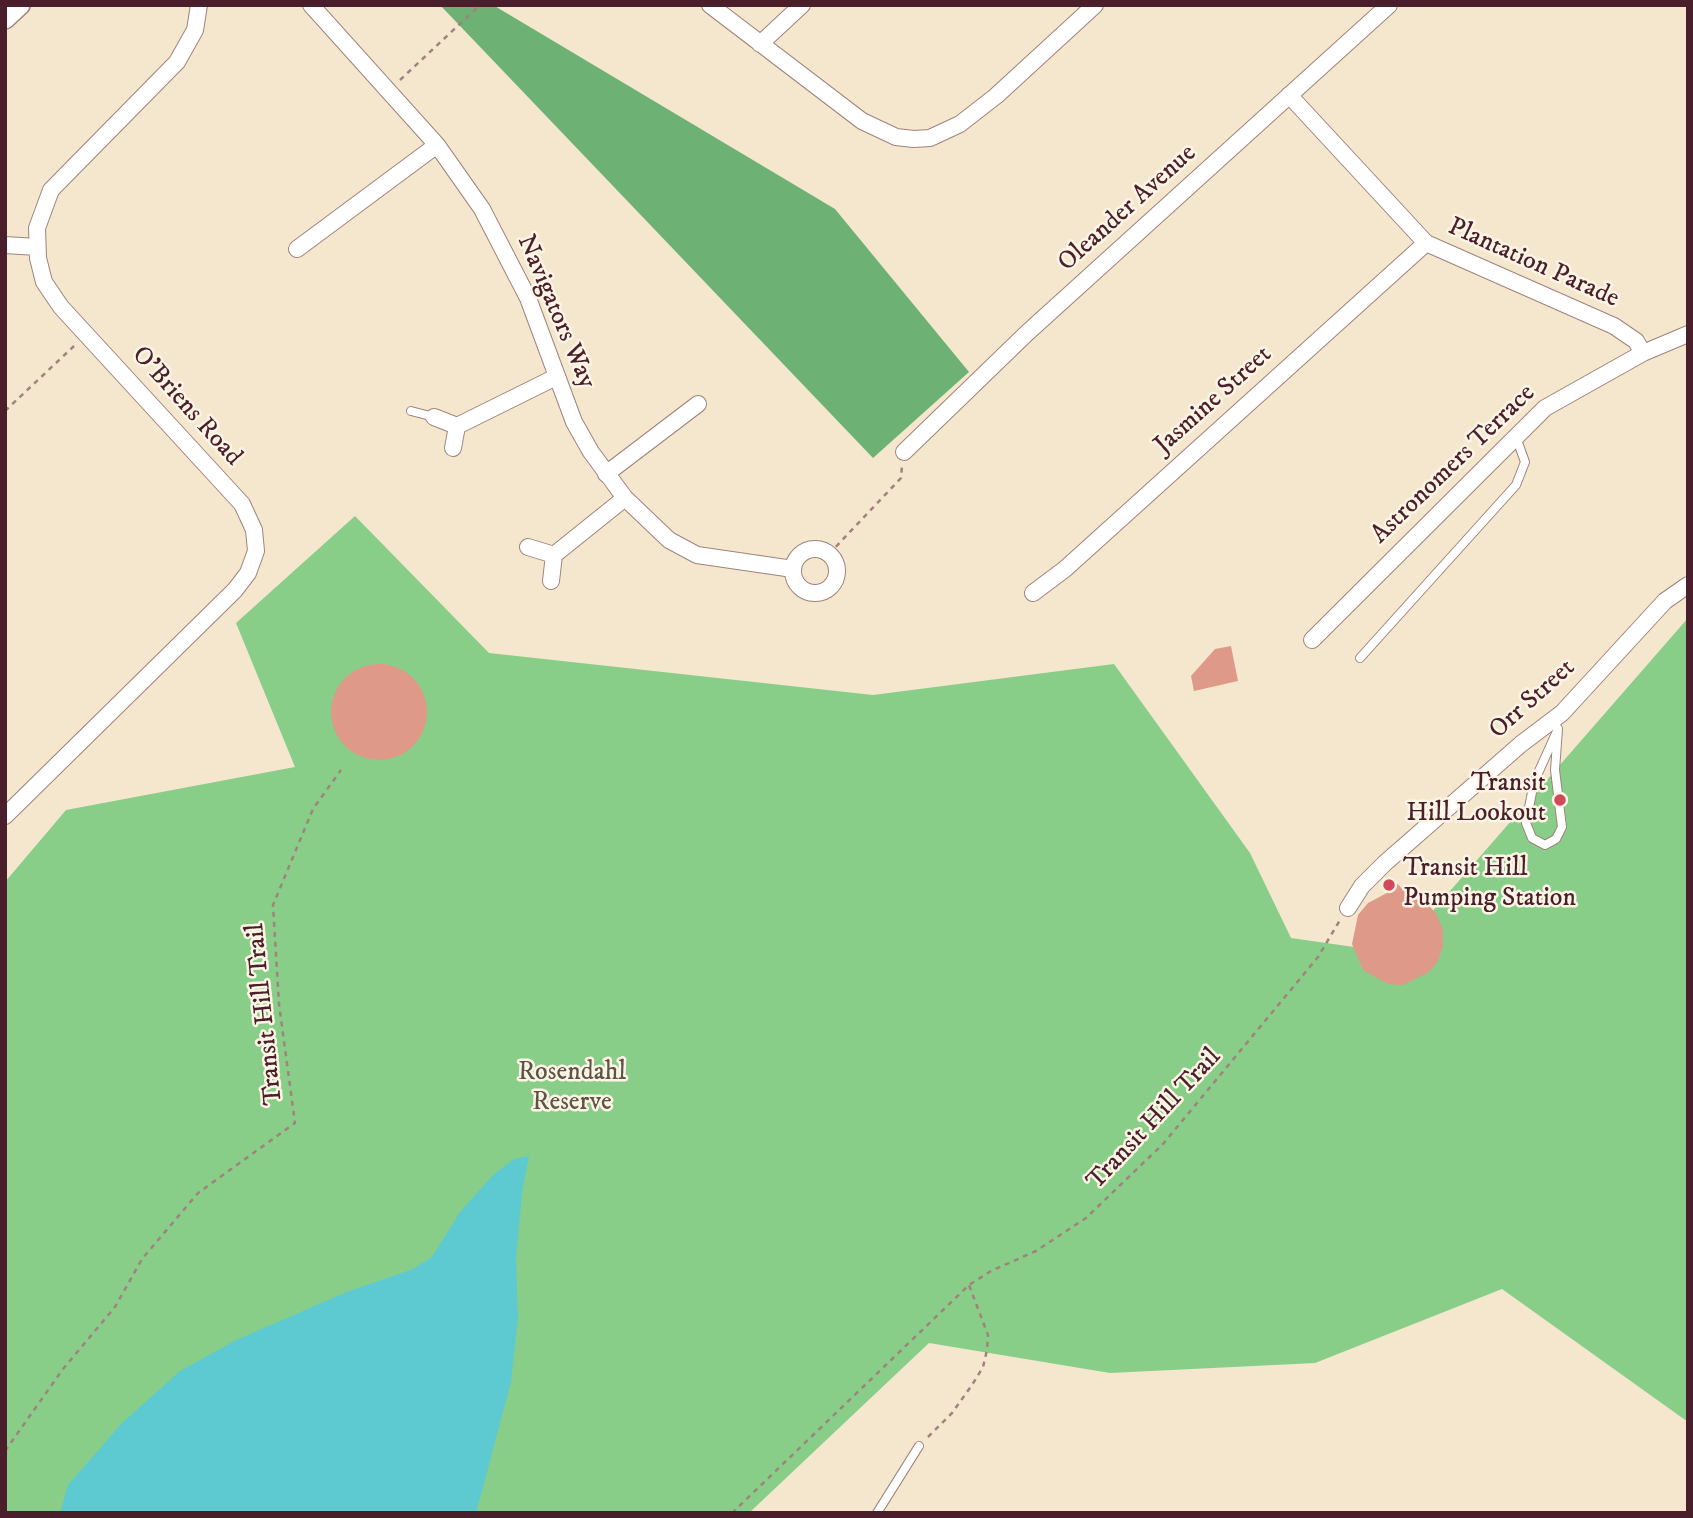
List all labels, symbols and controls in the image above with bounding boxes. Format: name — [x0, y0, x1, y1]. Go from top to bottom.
street label: Oleander Avenue — [1052, 139, 1204, 279]
street label: Plantation Parade — [1443, 212, 1623, 316]
street label: Navigators Way — [509, 230, 601, 394]
street label: Jasmine Street — [1149, 340, 1279, 462]
street label: O'Briens Road — [124, 341, 248, 473]
street label: Astronomers Terrace — [1365, 379, 1543, 551]
street label: Orr Street — [1484, 653, 1582, 747]
place label: Transit Hill Lookout — [1406, 769, 1546, 830]
marker: Transit Hill Lookout — [1552, 792, 1568, 808]
place label: Transit Hill Pumping Station — [1403, 854, 1576, 916]
marker: Transit Hill Pumping Station — [1381, 877, 1397, 893]
street label: Transit Hill Trail — [241, 922, 291, 1106]
street label: Transit Hill Trail — [1081, 1043, 1229, 1197]
park label: Rosendahl Reserve — [518, 1058, 626, 1120]

